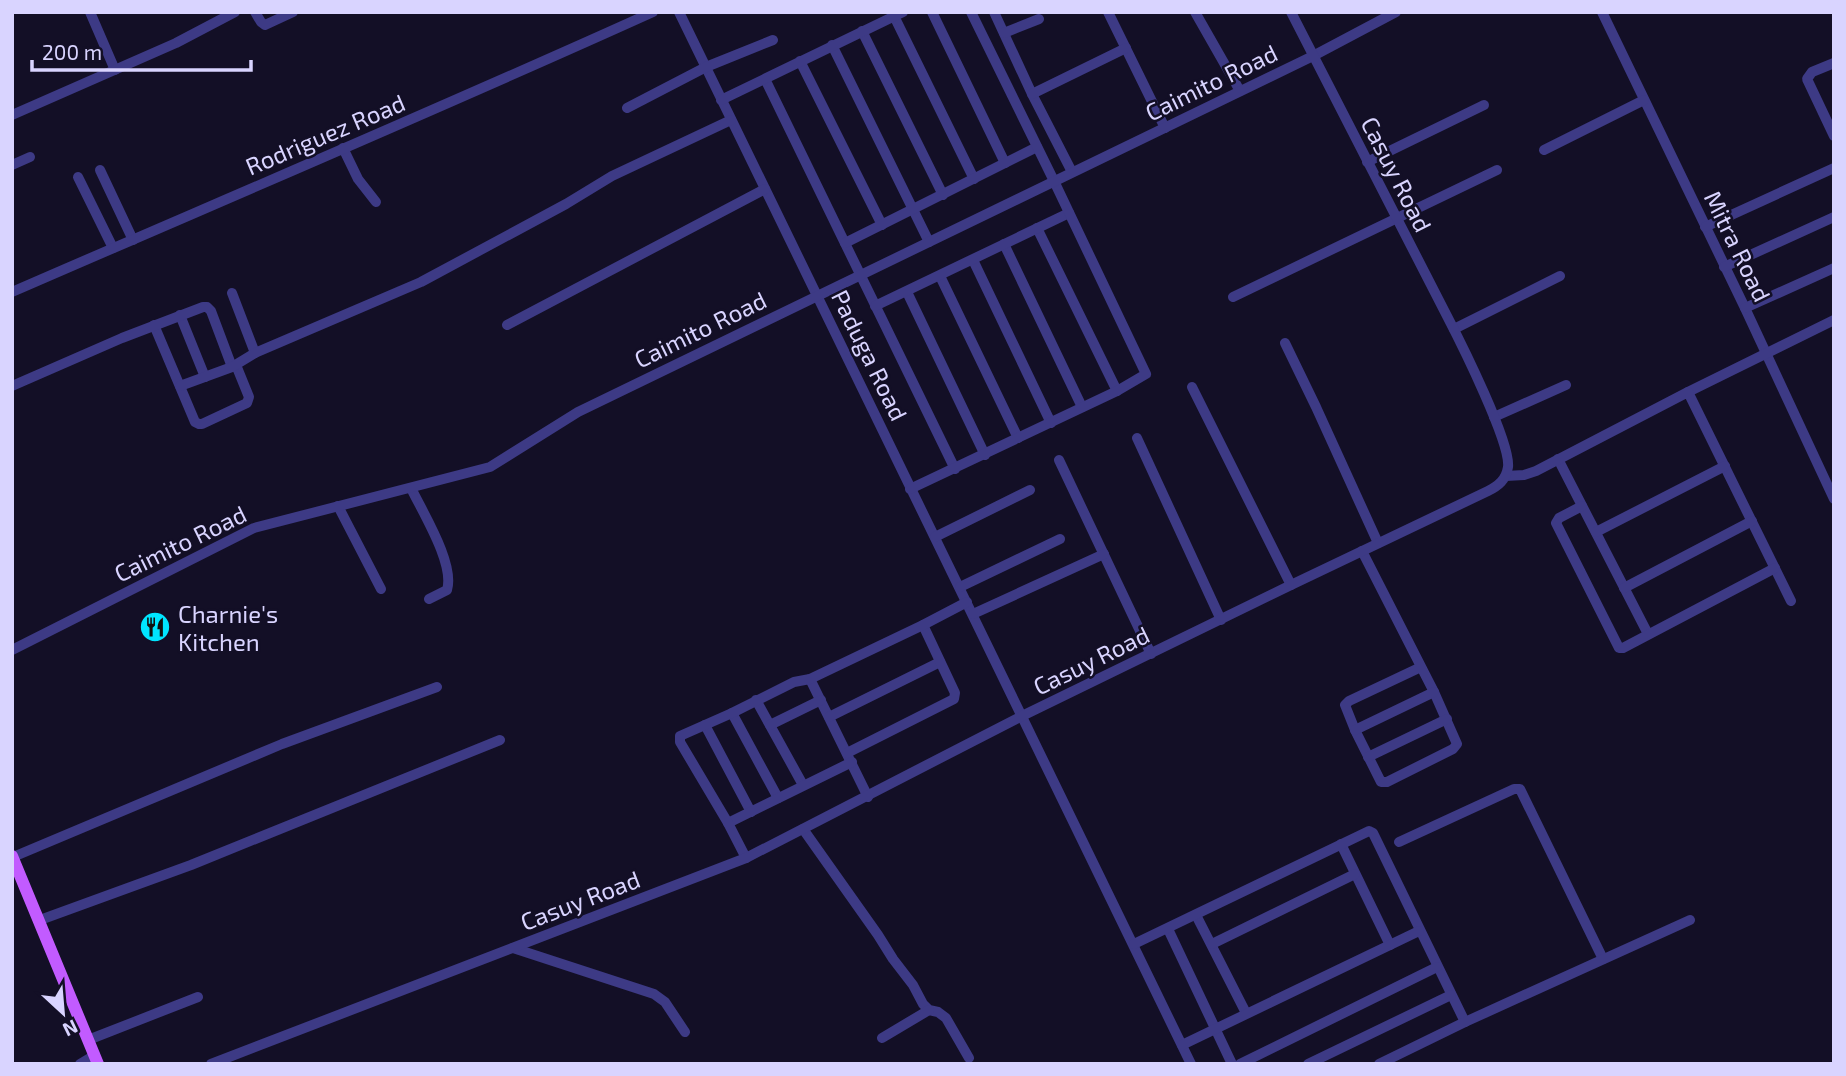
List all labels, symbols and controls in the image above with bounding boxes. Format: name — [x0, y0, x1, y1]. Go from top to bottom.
scale bar — [32, 28, 250, 72]
street label: Caimito Road — [1140, 38, 1282, 126]
text: 200 m — [42, 39, 102, 64]
street label: Rodriguez Road — [241, 87, 409, 181]
street label: Casuy Road — [1356, 111, 1438, 237]
street label: Mitra Road — [1699, 186, 1777, 306]
street label: Caimito Road — [629, 285, 771, 373]
street label: Paduga Road — [826, 285, 914, 425]
street label: Caimito Road — [109, 499, 251, 587]
place label: Charnie's Kitchen — [178, 599, 278, 656]
restaurant icon: Charnie's Kitchen — [138, 610, 172, 644]
street label: Casuy Road — [1028, 619, 1154, 701]
street label: Casuy Road — [516, 864, 644, 936]
north arrow — [28, 978, 98, 1048]
text: N — [59, 1015, 82, 1042]

